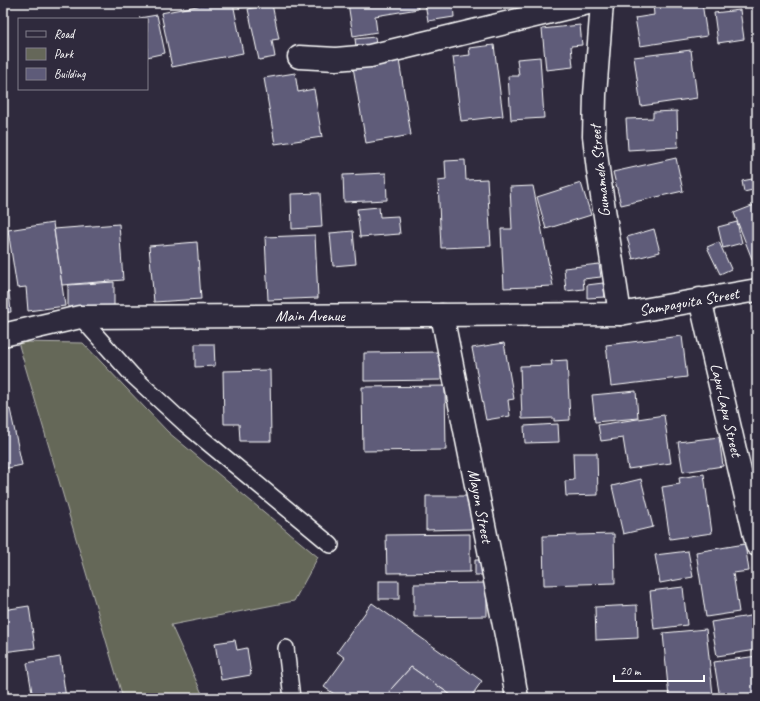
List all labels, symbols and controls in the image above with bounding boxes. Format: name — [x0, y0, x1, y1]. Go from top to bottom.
legend — [18, 18, 148, 90]
text: Road — [54, 26, 76, 42]
text: Park — [54, 46, 75, 62]
text: Building — [54, 66, 86, 82]
street label: Gumamela Street — [585, 121, 615, 218]
street label: Sampaguita Street — [638, 283, 742, 321]
street label: Main Avenue — [275, 306, 347, 326]
street label: Lapu-Lapu Street — [706, 361, 747, 460]
street label: Mayon Street — [463, 467, 497, 546]
scale bar — [614, 657, 704, 683]
text: 20 m — [620, 663, 642, 679]

